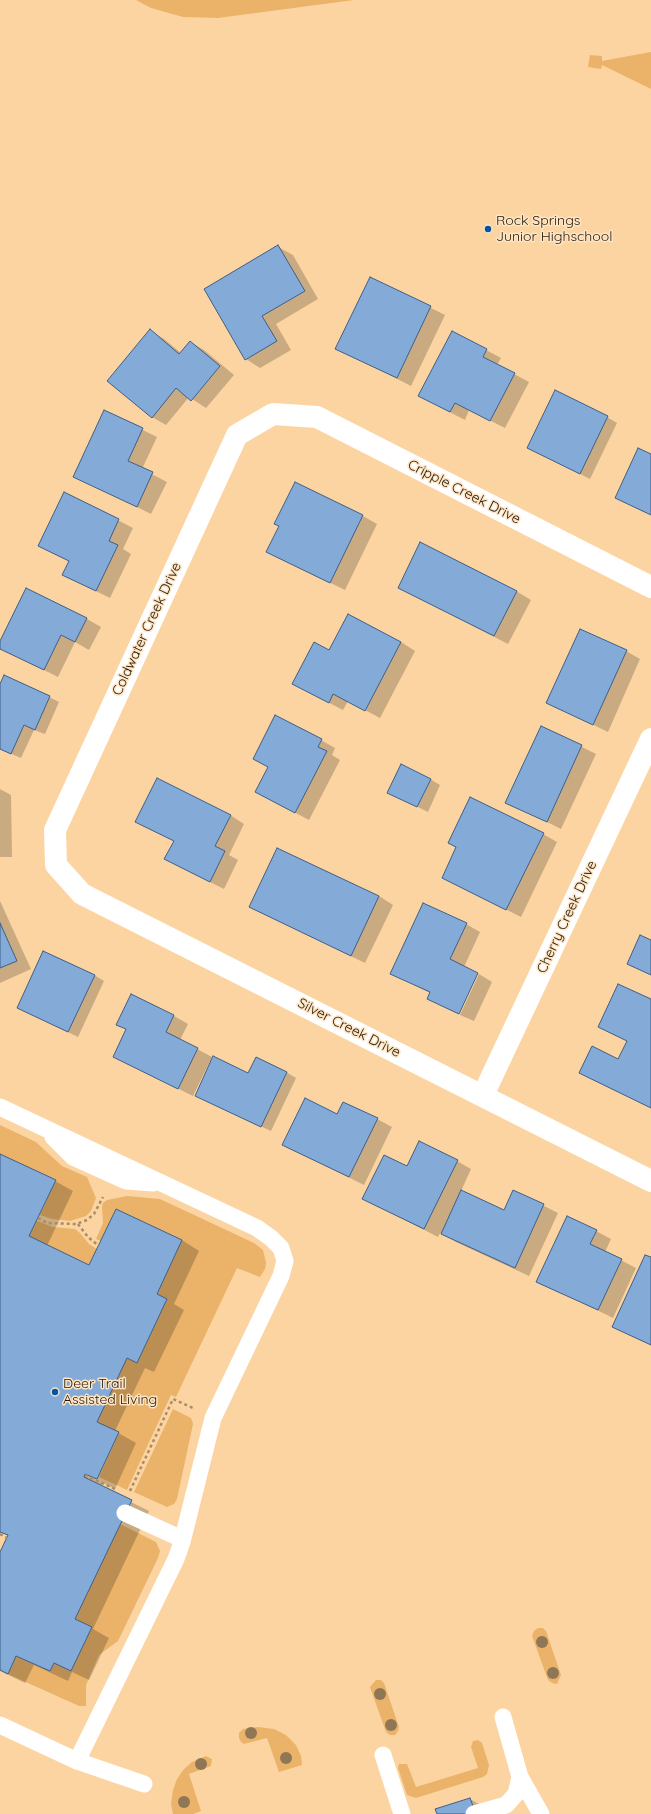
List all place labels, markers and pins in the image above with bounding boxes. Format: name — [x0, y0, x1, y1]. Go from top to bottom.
place label: Rock Springs Junior Highschool — [496, 213, 612, 246]
marker: Rock Springs Junior Highschool — [483, 224, 493, 234]
place label: Deer Trail Assisted Living — [63, 1376, 157, 1408]
marker: Deer Trail Assisted Living — [50, 1387, 60, 1397]

